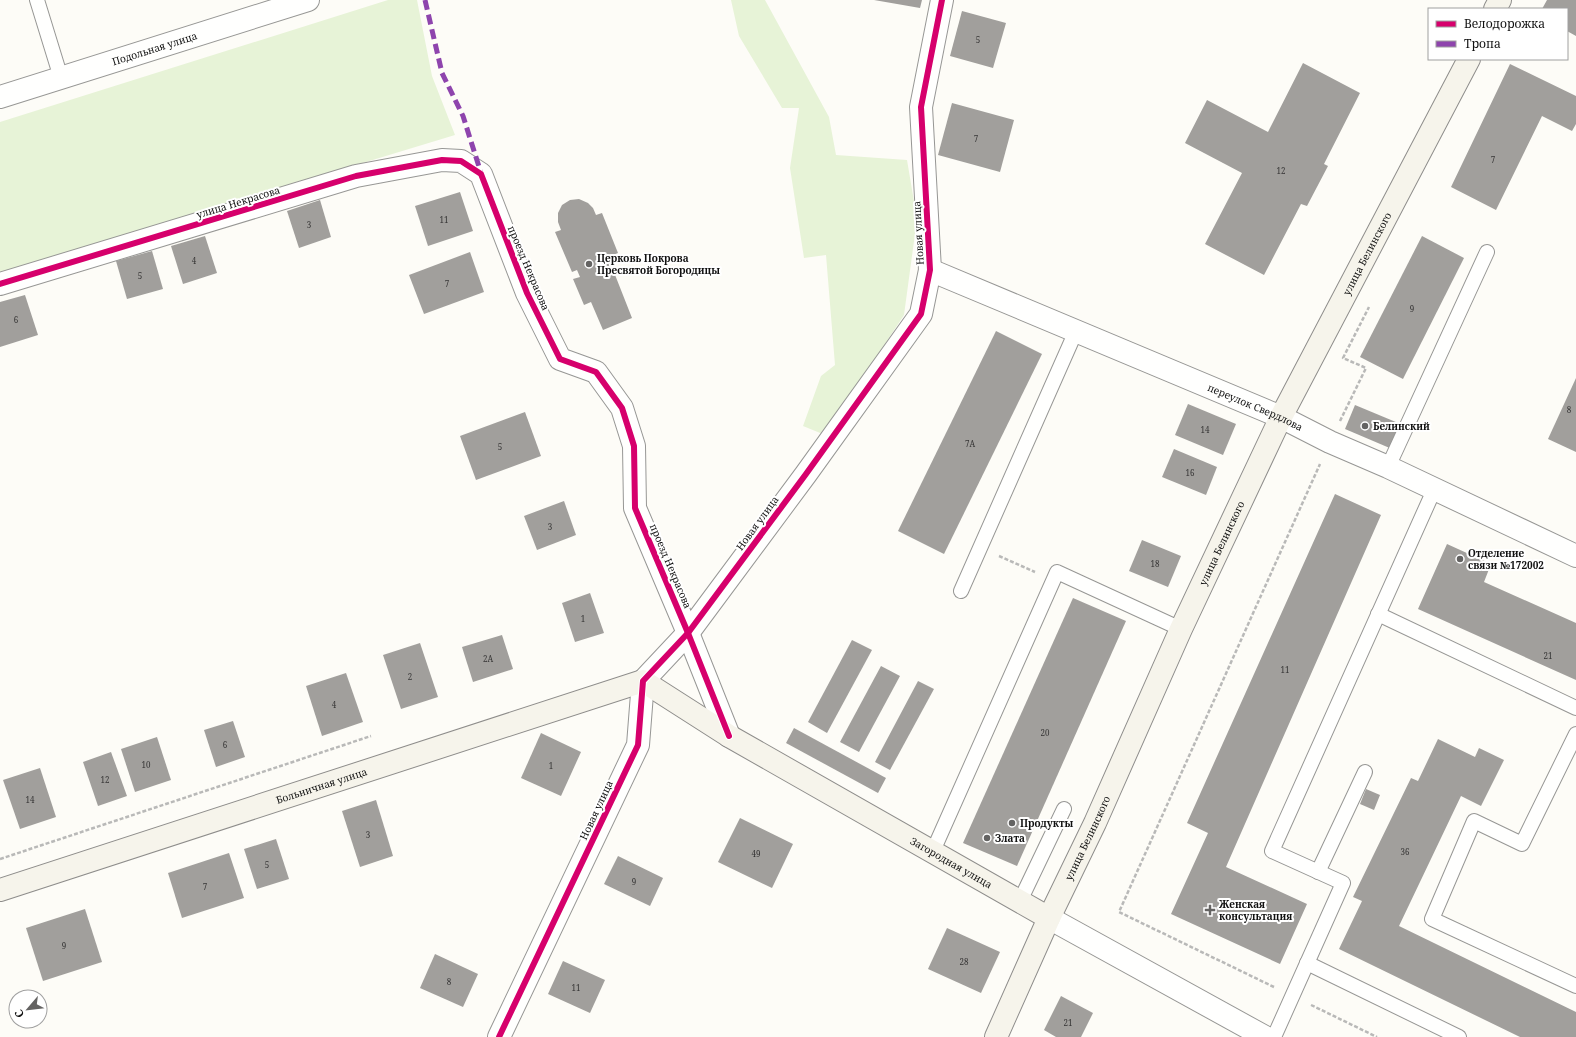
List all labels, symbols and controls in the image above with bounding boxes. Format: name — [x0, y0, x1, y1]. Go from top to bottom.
legend — [1428, 8, 1568, 60]
text: Велодорожка — [1464, 15, 1545, 32]
street label: Подольная улица — [110, 28, 199, 68]
house number: 5 — [976, 34, 980, 45]
text: Тропа — [1464, 35, 1501, 52]
house number: 7 — [974, 133, 979, 144]
house number: 7 — [1491, 154, 1496, 165]
house number: 12 — [1277, 165, 1285, 176]
street label: улица Некрасова — [194, 183, 282, 221]
street label: Новая улица — [909, 200, 927, 265]
street label: улица Белинского — [1339, 209, 1394, 298]
house number: 11 — [440, 214, 448, 225]
house number: 3 — [307, 219, 312, 230]
street label: проезд Некрасова — [505, 223, 553, 313]
place label: Церковь Покрова Пресвятой Богородицы — [597, 251, 720, 277]
house number: 4 — [192, 255, 197, 266]
marker: Церковь Покрова Пресвятой Богородицы — [584, 259, 594, 269]
house number: 5 — [138, 270, 142, 281]
house number: 7 — [445, 278, 450, 289]
house number: 9 — [1410, 303, 1414, 314]
house number: 6 — [14, 314, 19, 325]
street label: переулок Свердлова — [1206, 380, 1306, 434]
house number: 8 — [1567, 404, 1572, 415]
place label: Белинский — [1373, 419, 1430, 433]
marker: Белинский — [1360, 421, 1370, 431]
house number: 14 — [1201, 424, 1210, 435]
house number: 7А — [965, 438, 975, 449]
house number: 5 — [498, 441, 502, 452]
house number: 16 — [1186, 467, 1195, 478]
street label: Новая улица — [732, 493, 782, 553]
street label: улица Белинского — [1196, 498, 1248, 588]
house number: 3 — [548, 521, 553, 532]
street label: проезд Некрасова — [647, 521, 695, 611]
place label: Отделение связи №172002 — [1468, 546, 1544, 572]
marker: Отделение связи №172002 — [1455, 554, 1465, 564]
house number: 18 — [1151, 558, 1160, 569]
house number: 1 — [581, 613, 585, 624]
house number: 21 — [1544, 650, 1552, 661]
house number: 2А — [483, 653, 493, 664]
house number: 11 — [1281, 664, 1289, 675]
house number: 2 — [408, 671, 412, 682]
house number: 4 — [332, 699, 337, 710]
house number: 20 — [1041, 727, 1050, 738]
house number: 6 — [223, 739, 228, 750]
house number: 10 — [142, 759, 151, 770]
house number: 1 — [549, 760, 553, 771]
street label: Больничная улица — [274, 764, 369, 807]
house number: 12 — [101, 774, 109, 785]
street label: Новая улица — [576, 778, 616, 842]
street label: улица Белинского — [1061, 793, 1113, 883]
house number: 14 — [26, 794, 35, 805]
place label: Продукты — [1020, 816, 1074, 830]
marker: Продукты — [1007, 818, 1017, 828]
house number: 3 — [366, 829, 371, 840]
place label: Злата — [995, 831, 1025, 845]
marker: Злата — [982, 833, 992, 843]
street label: Загородная улица — [908, 834, 995, 891]
house number: 36 — [1401, 846, 1410, 857]
house number: 49 — [752, 848, 760, 859]
house number: 5 — [265, 859, 269, 870]
house number: 9 — [632, 876, 636, 887]
house number: 7 — [203, 881, 208, 892]
place label: Женская консультация — [1219, 897, 1292, 923]
marker: Женская консультация — [1204, 904, 1216, 916]
house number: 9 — [62, 940, 66, 951]
house number: 28 — [960, 956, 969, 967]
house number: 8 — [447, 976, 452, 987]
house number: 11 — [572, 982, 580, 993]
north arrow — [8, 989, 48, 1029]
text: С — [10, 1007, 27, 1021]
house number: 21 — [1064, 1017, 1072, 1028]

